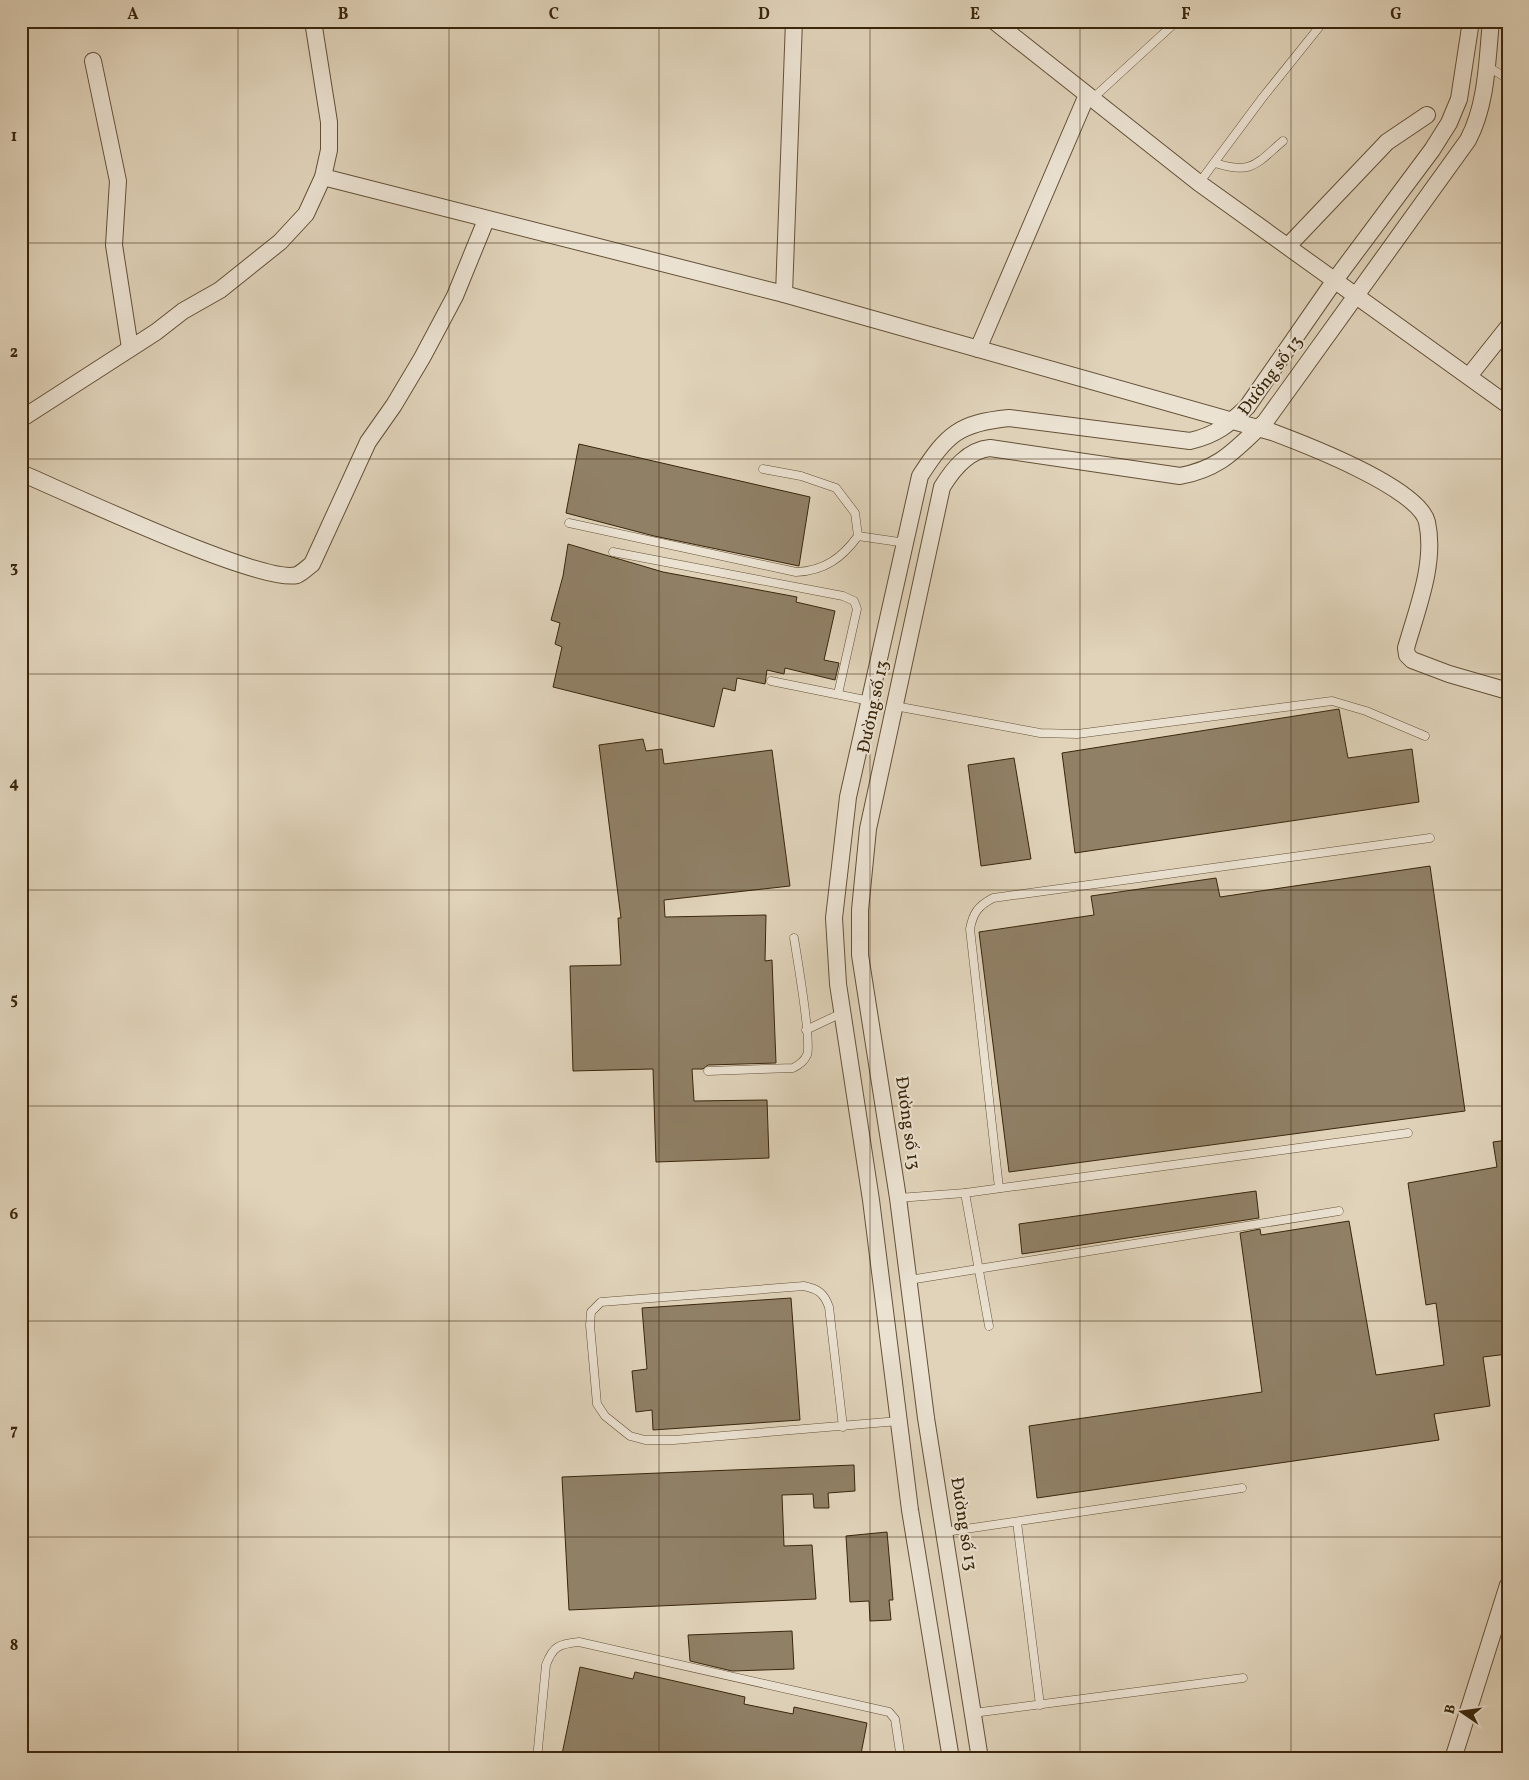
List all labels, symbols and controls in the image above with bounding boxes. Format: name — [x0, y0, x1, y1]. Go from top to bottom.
text: A — [127, 4, 139, 26]
text: B — [338, 4, 349, 26]
text: C — [549, 4, 559, 26]
text: D — [758, 4, 770, 26]
text: E — [970, 4, 980, 26]
text: F — [1181, 4, 1191, 26]
text: G — [1390, 4, 1402, 26]
text: 1 — [11, 126, 17, 148]
street label: Đường số 13 — [1233, 331, 1309, 421]
text: 2 — [10, 342, 18, 364]
text: 3 — [10, 557, 18, 579]
street label: Đường số 13 — [852, 658, 896, 756]
text: 4 — [9, 773, 19, 795]
text: 5 — [10, 989, 18, 1011]
street label: Đường số 13 — [888, 1075, 926, 1171]
text: 6 — [10, 1204, 19, 1226]
text: 7 — [10, 1420, 18, 1442]
street label: Đường số 13 — [943, 1475, 983, 1573]
text: 8 — [10, 1635, 18, 1657]
north arrow — [1436, 1688, 1486, 1738]
text: B — [1440, 1703, 1461, 1716]

